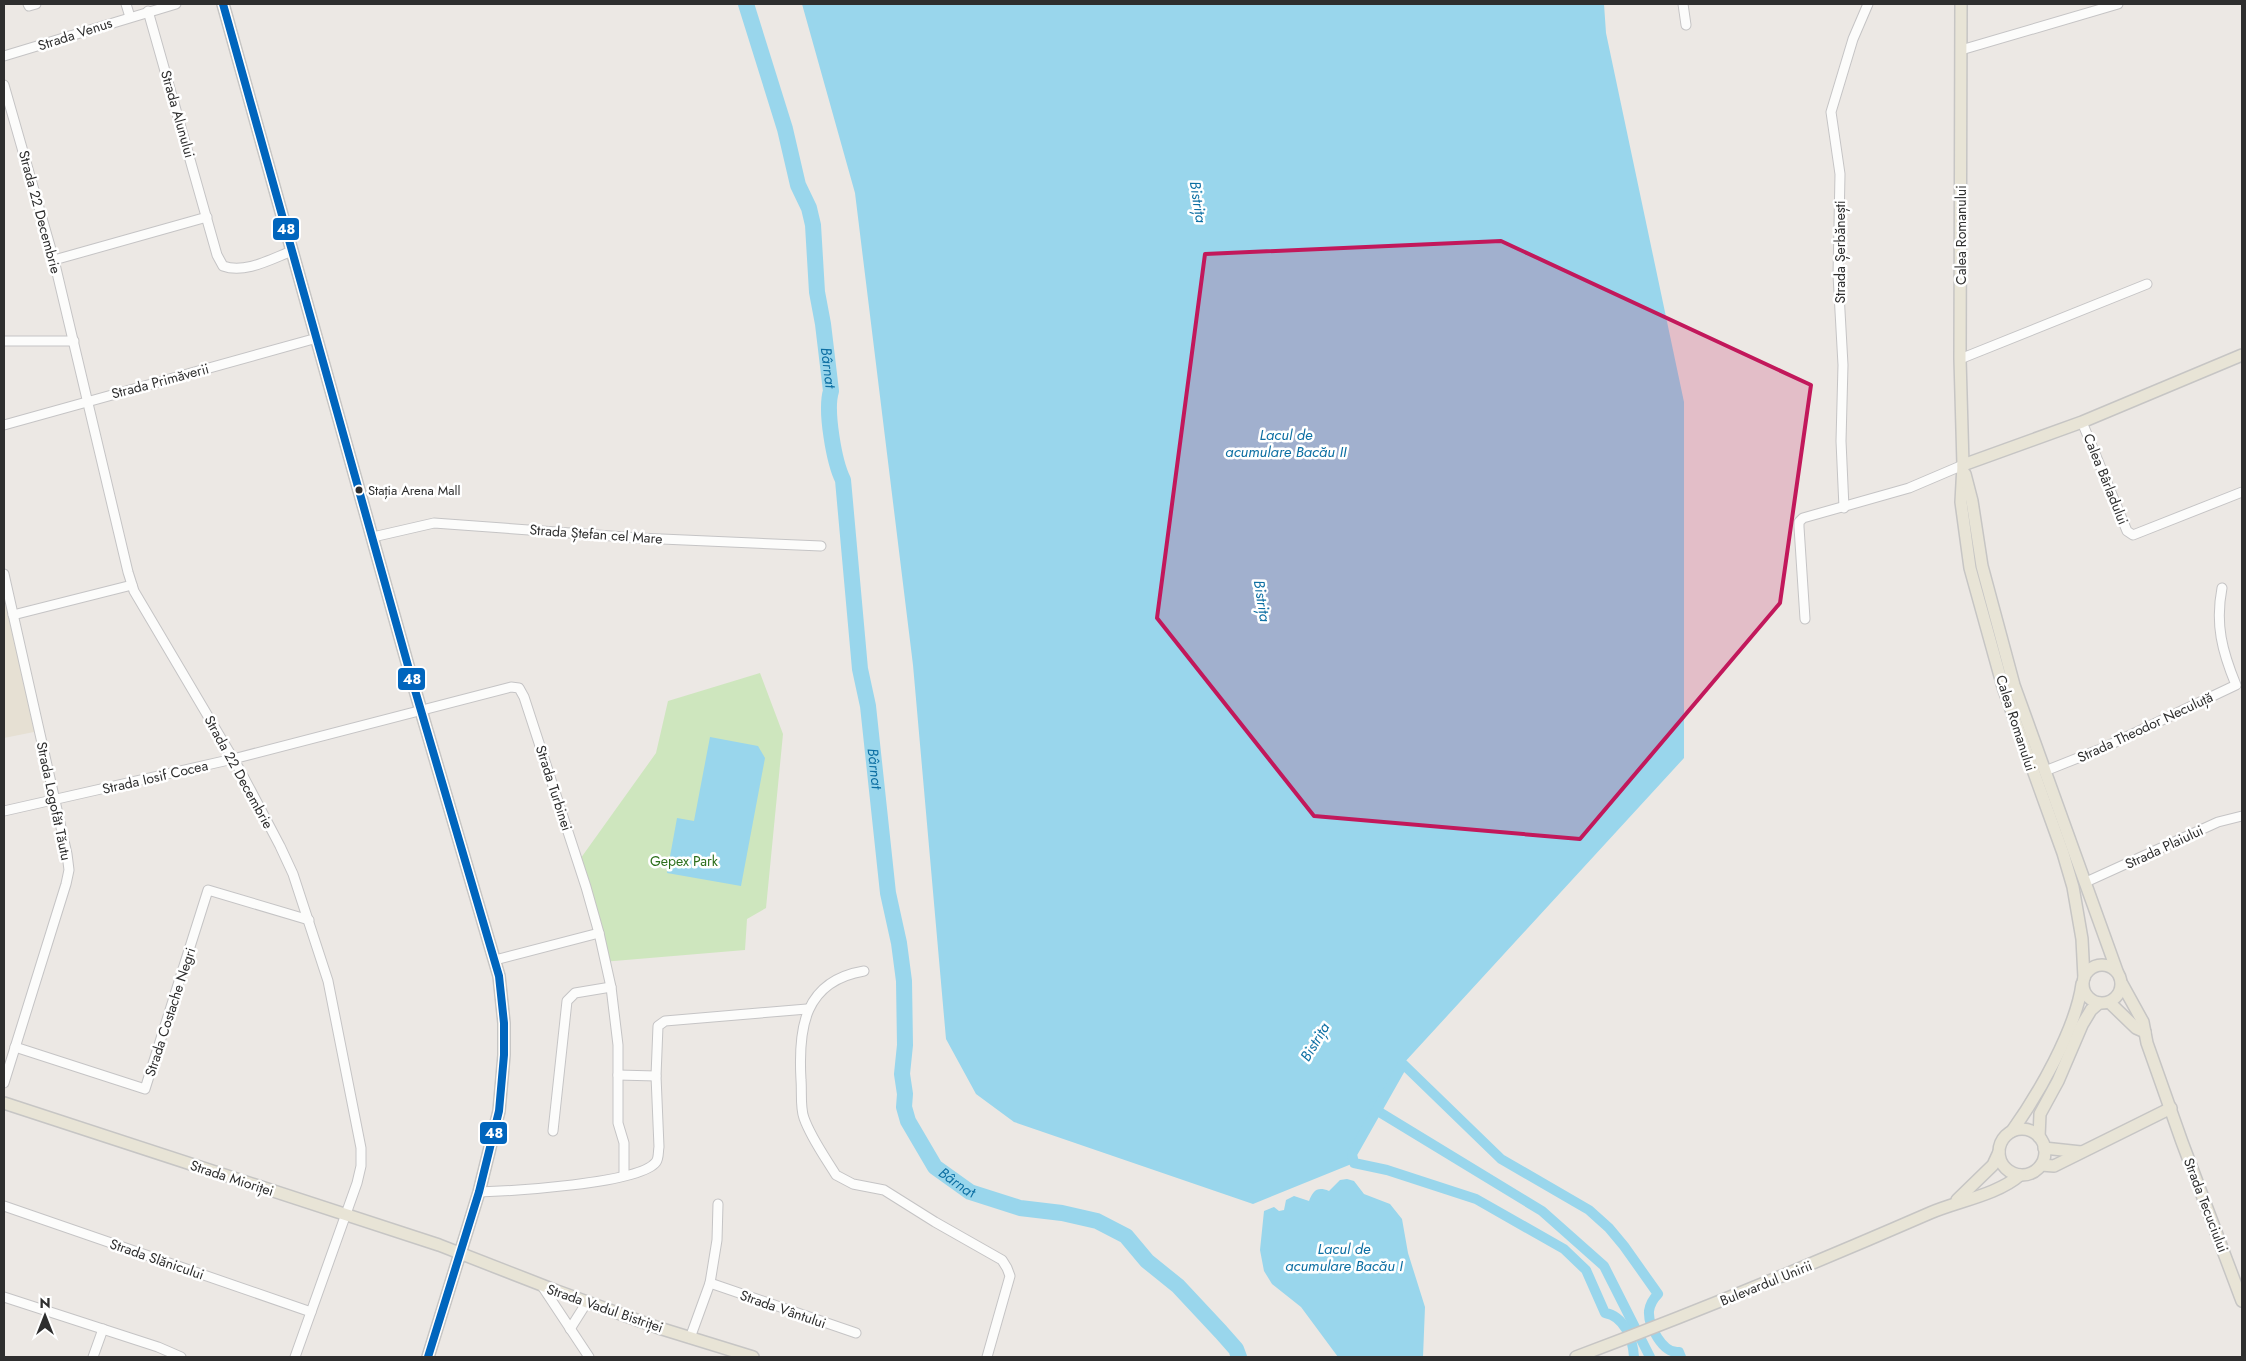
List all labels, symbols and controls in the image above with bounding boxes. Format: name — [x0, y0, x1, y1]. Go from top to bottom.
street label: Strada Venus — [35, 12, 115, 55]
street label: Strada Alunului — [156, 68, 200, 160]
street label: Strada 22 Decembrie — [14, 148, 66, 276]
water label: Bistrița — [1184, 180, 1212, 225]
street label: Calea Romanului — [1951, 185, 1971, 285]
street label: Strada Șerbănești — [1830, 200, 1851, 304]
line badge: 48 — [272, 217, 300, 241]
text: 48 — [277, 219, 295, 239]
water label: Bârnat — [815, 346, 842, 391]
street label: Strada Primăverii — [109, 358, 211, 404]
water label: Lacul de acumulare Bacău II — [1225, 424, 1347, 463]
street label: Calea Bârladului — [2079, 430, 2133, 528]
place label: Stația Arena Mall — [368, 481, 460, 500]
marker: Stația Arena Mall — [354, 485, 364, 495]
street label: Strada Ștefan cel Mare — [529, 519, 663, 550]
water label: Bistrița — [1248, 579, 1276, 624]
line badge: 48 — [397, 667, 426, 691]
text: 48 — [403, 669, 421, 689]
street label: Calea Romanului — [1991, 672, 2041, 774]
street label: Strada Theodor Neculuță — [2074, 687, 2217, 768]
street label: Strada 22 Decembrie — [200, 712, 278, 832]
street label: Strada Logofăt Tăutu — [32, 740, 76, 862]
street label: Strada Turbinei — [531, 743, 577, 833]
water label: Bârnat — [862, 747, 888, 792]
street label: Strada Iosif Cocea — [100, 755, 210, 799]
street label: Strada Plaiului — [2122, 820, 2206, 874]
park label: Gepex Park — [650, 851, 719, 871]
street label: Strada Costache Negri — [140, 945, 200, 1079]
water label: Bistrița — [1295, 1018, 1336, 1066]
line badge: 48 — [479, 1121, 508, 1145]
text: 48 — [485, 1123, 503, 1143]
street label: Strada Mioriței — [187, 1155, 276, 1202]
street label: Strada Tecuciului — [2179, 1155, 2233, 1255]
water label: Bârnat — [934, 1162, 979, 1204]
street label: Strada Slănicului — [107, 1234, 207, 1284]
water label: Lacul de acumulare Bacău I — [1285, 1238, 1403, 1277]
street label: Bulevardul Unirii — [1717, 1255, 1815, 1311]
street label: Strada Vadul Bistriței — [544, 1279, 666, 1338]
street label: Strada Vântului — [737, 1285, 829, 1333]
north arrow — [20, 1291, 70, 1341]
text: N — [39, 1293, 51, 1313]

